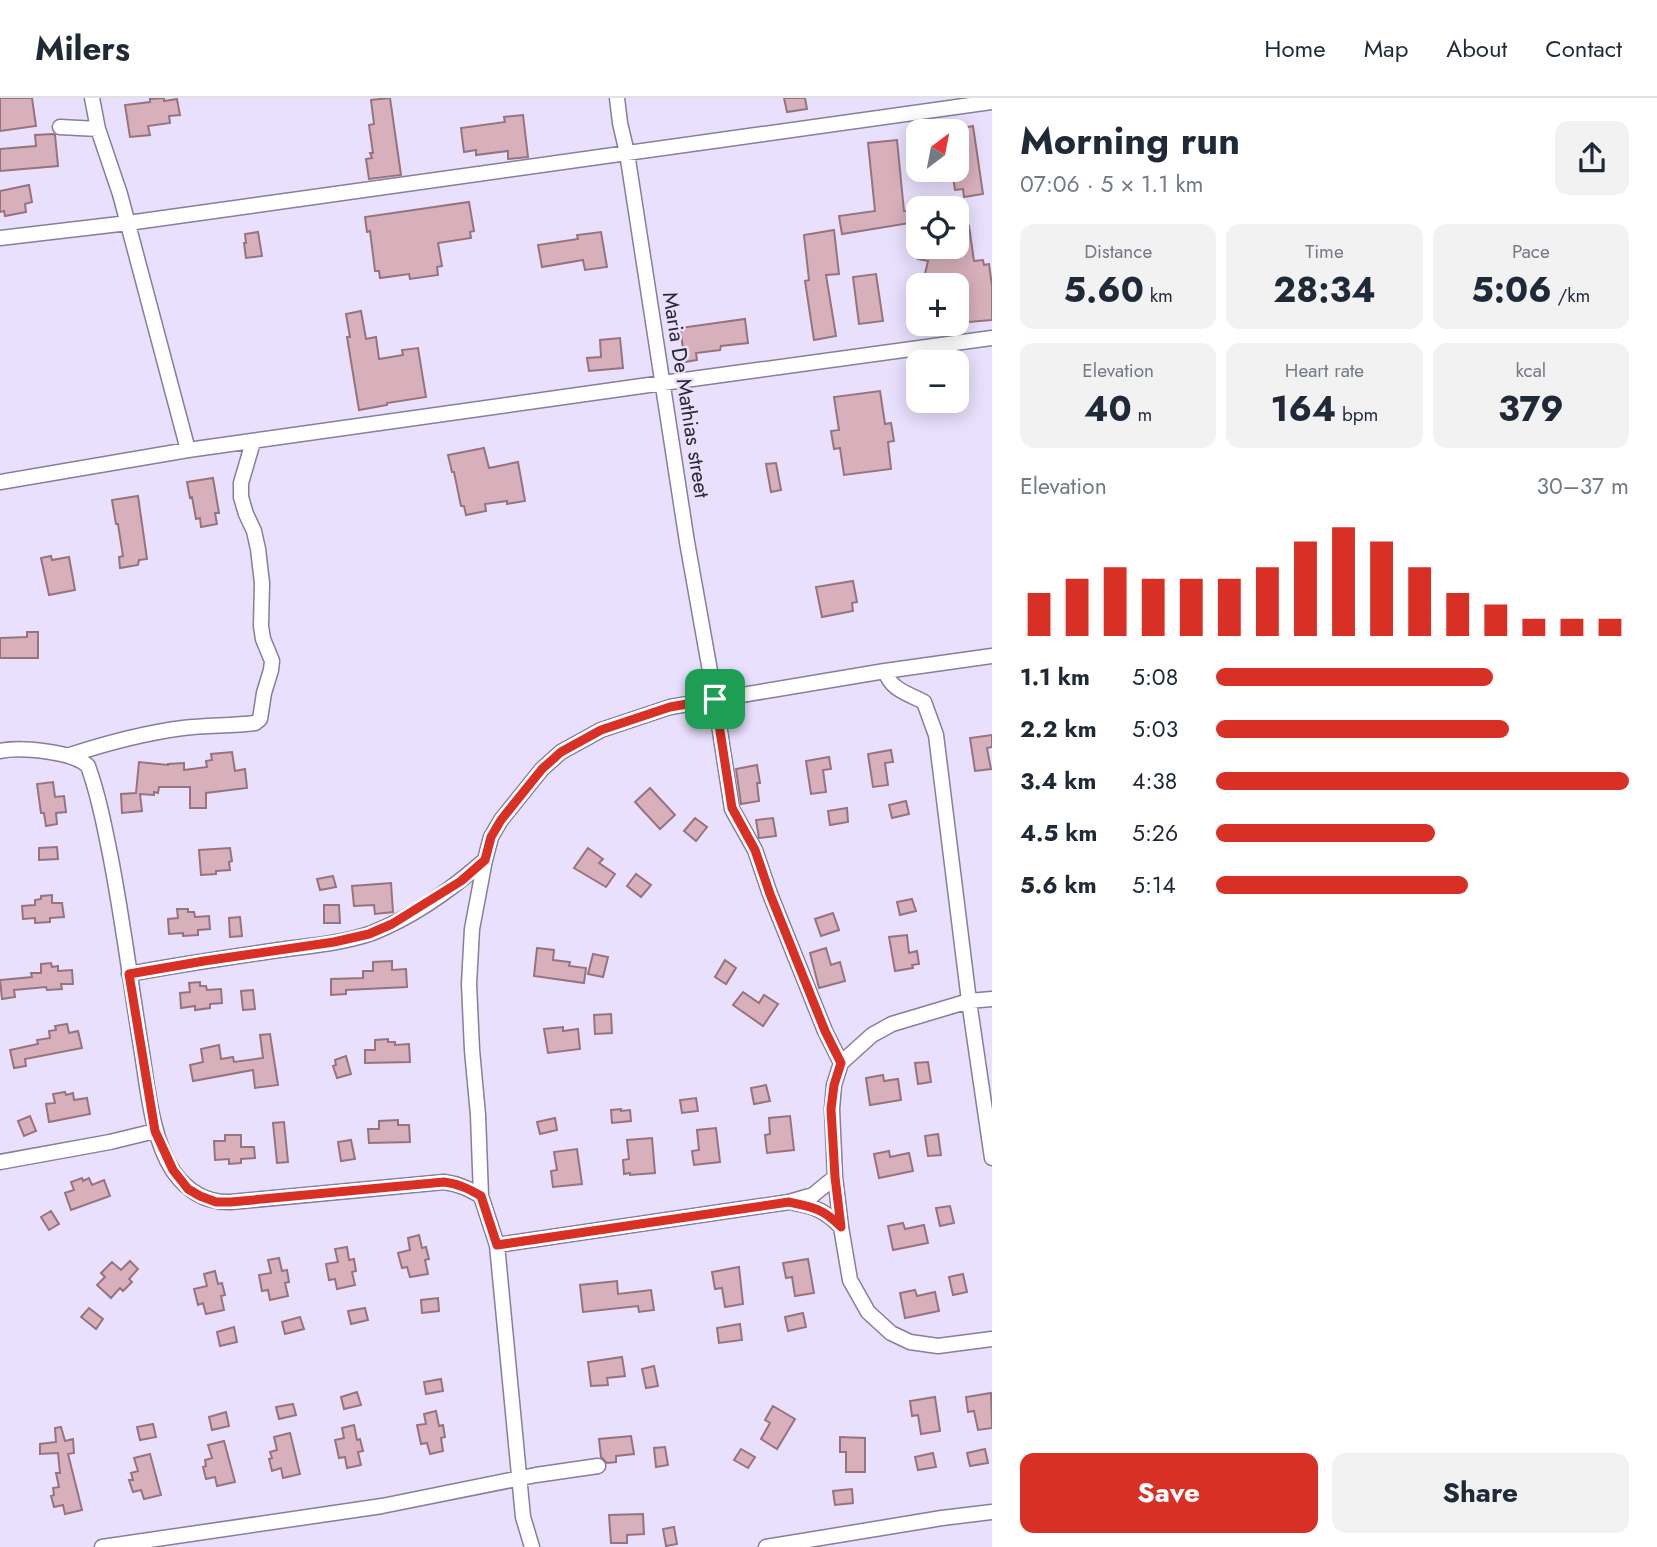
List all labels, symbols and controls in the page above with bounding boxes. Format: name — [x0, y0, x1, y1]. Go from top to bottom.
text: Milers — [35, 25, 130, 72]
text: Home — [1264, 31, 1326, 66]
text: Map — [1364, 31, 1408, 66]
text: About — [1446, 31, 1507, 66]
text: Contact — [1545, 31, 1622, 66]
text: Morning run — [1020, 113, 1240, 168]
north arrow — [906, 119, 970, 182]
map controls — [906, 119, 969, 413]
button: share — [1555, 121, 1629, 195]
text: 07:06 · 5 × 1.1 km — [1020, 167, 1204, 201]
button: locate — [906, 196, 969, 259]
text: Distance — [1084, 238, 1152, 265]
text: Time — [1305, 238, 1344, 265]
text: Pace — [1512, 238, 1550, 265]
text: 5.60 — [1064, 265, 1144, 315]
text: 28:34 — [1273, 265, 1376, 315]
text: 5:06 — [1471, 265, 1552, 315]
button: + — [906, 273, 969, 336]
text: km — [1144, 282, 1173, 309]
text: /km — [1552, 282, 1590, 309]
street label: Maria De Mathias street — [655, 290, 717, 500]
button: − — [906, 350, 969, 413]
text: Elevation — [1082, 357, 1154, 384]
text: Heart rate — [1285, 357, 1364, 384]
text: kcal — [1515, 357, 1546, 384]
text: 40 — [1084, 384, 1132, 434]
text: 164 — [1271, 384, 1336, 434]
text: 379 — [1498, 384, 1564, 434]
text: m — [1132, 401, 1152, 428]
text: bpm — [1336, 401, 1378, 428]
text: Elevation — [1020, 469, 1107, 503]
text: 30–37 m — [1536, 469, 1629, 503]
text: 1.1 km — [1020, 660, 1090, 694]
text: 5:08 — [1132, 660, 1178, 694]
pin — [685, 669, 745, 729]
icon: arrive — [696, 680, 734, 718]
text: 2.2 km — [1020, 712, 1097, 746]
text: 5:03 — [1132, 712, 1178, 746]
text: 3.4 km — [1020, 764, 1096, 798]
text: 4:38 — [1132, 764, 1177, 798]
text: 4.5 km — [1020, 816, 1097, 850]
text: 5:26 — [1132, 816, 1178, 850]
text: 5.6 km — [1020, 868, 1097, 902]
text: 5:14 — [1132, 868, 1176, 902]
button: Save — [1020, 1453, 1318, 1533]
button: Share — [1332, 1453, 1629, 1533]

